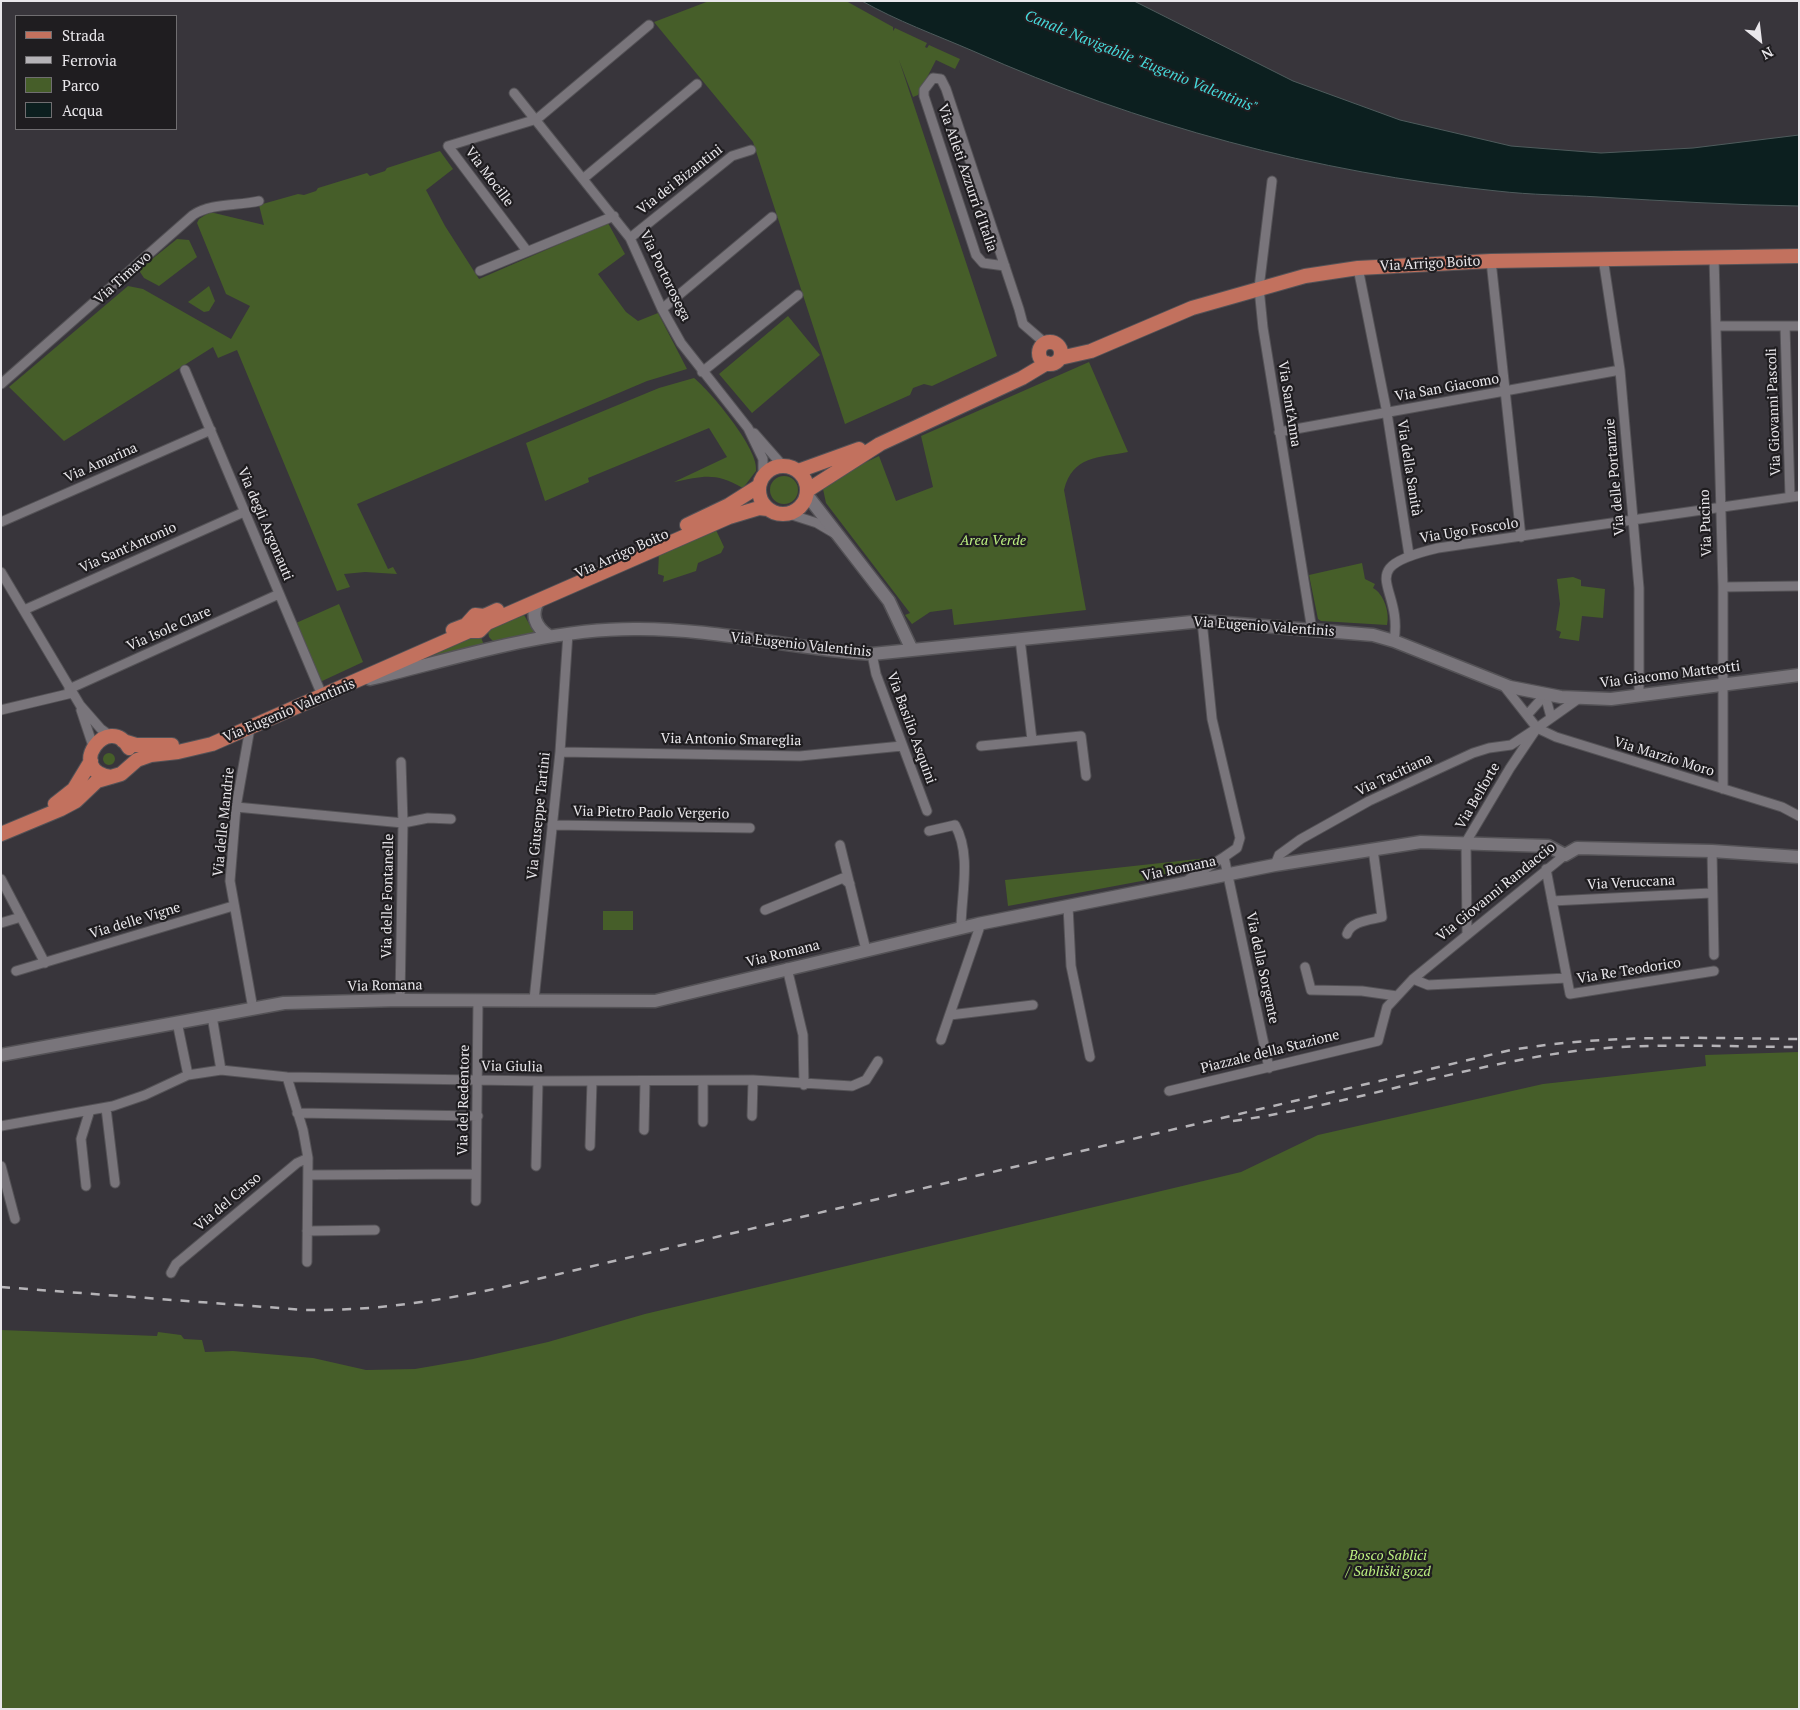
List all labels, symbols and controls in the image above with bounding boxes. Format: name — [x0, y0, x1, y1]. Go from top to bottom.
water label: Canale Navigabile "Eugenio Valentinis" — [1022, 7, 1260, 117]
legend — [15, 15, 178, 130]
north arrow — [1735, 15, 1785, 65]
text: Strada — [62, 25, 105, 45]
text: N — [1758, 43, 1777, 64]
text: Ferrovia — [62, 50, 117, 70]
text: Parco — [62, 75, 99, 95]
text: Acqua — [62, 100, 103, 120]
street label: Via Atleti Azzurri d'Italia — [934, 102, 1000, 254]
street label: Via dei Bizantini — [634, 141, 726, 219]
street label: Via Mocille — [461, 144, 517, 210]
street label: Via Portorosega — [636, 228, 694, 324]
street label: Via Timavo — [91, 248, 155, 308]
street label: Via Arrigo Boito — [1379, 253, 1481, 275]
street label: Via Giovanni Pascoli — [1763, 348, 1785, 476]
street label: Via Sant'Anna — [1274, 360, 1304, 448]
street label: Via San Giacomo — [1394, 371, 1500, 405]
street label: Via delle Portanzie — [1602, 418, 1628, 536]
street label: Via della Sanità — [1393, 419, 1425, 517]
street label: Via Amarina — [62, 439, 140, 487]
street label: Via degli Argonauti — [234, 465, 296, 583]
street label: Via Pucino — [1696, 489, 1716, 557]
street label: Via Ugo Foscolo — [1419, 515, 1519, 547]
street label: Via Sant'Antonio — [77, 519, 179, 577]
street label: Via Arrigo Boito — [573, 526, 671, 582]
park label: Area Verde — [960, 533, 1026, 549]
street label: Via Isole Clare — [124, 603, 214, 655]
street label: Via Eugenio Valentinis — [1193, 614, 1335, 640]
street label: Via Eugenio Valentinis — [730, 629, 872, 661]
street label: Via Giacomo Matteotti — [1599, 658, 1741, 692]
street label: Via Basilio Asquini — [883, 670, 939, 786]
street label: Via Eugenio Valentinis — [221, 676, 357, 746]
street label: Via Antonio Smareglia — [661, 730, 801, 750]
street label: Via Marzio Moro — [1612, 734, 1716, 780]
street label: Via Tacitiana — [1353, 750, 1435, 800]
street label: Via Giuseppe Tartini — [524, 751, 554, 881]
street label: Via Belforte — [1452, 760, 1504, 832]
street label: Via delle Mandrie — [210, 766, 238, 878]
street label: Via Pietro Paolo Vergerio — [573, 803, 729, 823]
street label: Via delle Fontanelle — [379, 834, 397, 958]
street label: Via Giovanni Randaccio — [1433, 839, 1559, 945]
street label: Via Romana — [1140, 853, 1218, 885]
street label: Via Veruccana — [1586, 872, 1676, 894]
street label: Via delle Vigne — [87, 899, 183, 943]
street label: Via della Sorgente — [1242, 911, 1282, 1025]
street label: Via Romana — [744, 937, 822, 971]
street label: Via Re Teodorico — [1576, 954, 1682, 988]
street label: Via Romana — [347, 977, 423, 995]
street label: Piazzale della Stazione — [1199, 1027, 1341, 1077]
street label: Via del Redentore — [455, 1044, 473, 1156]
street label: Via Giulia — [481, 1058, 543, 1076]
street label: Via del Carso — [191, 1169, 265, 1235]
park label: Bosco Sablici / Sabliški gozd — [1345, 1548, 1431, 1580]

